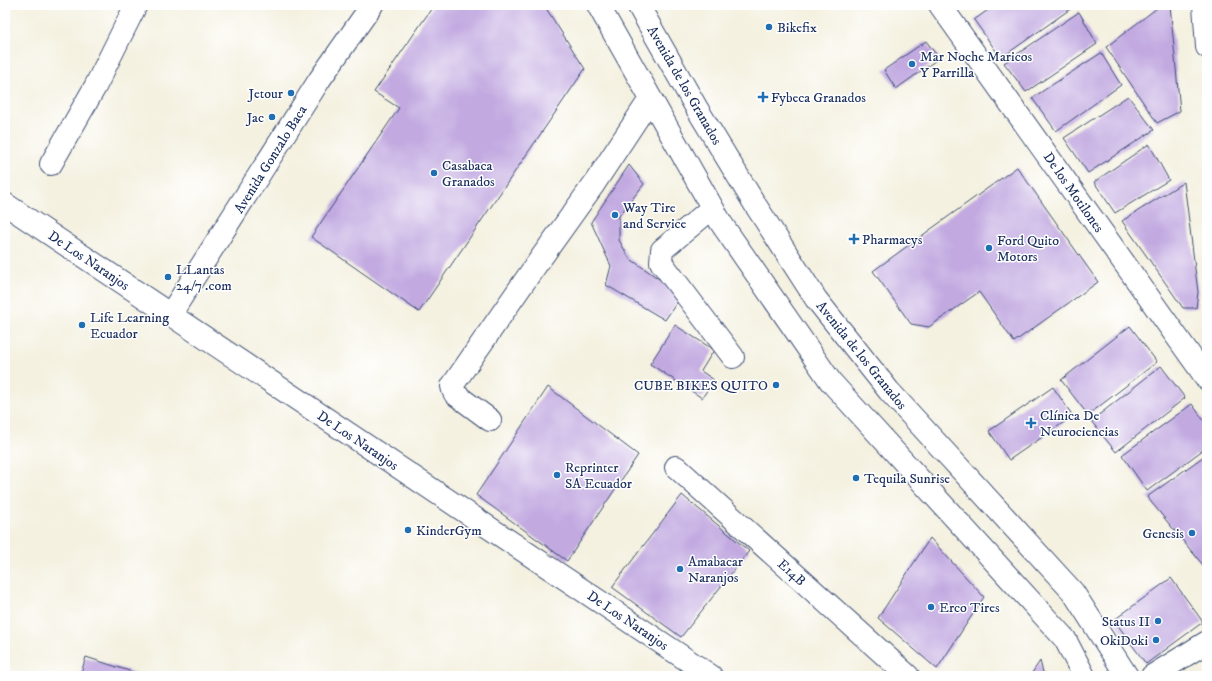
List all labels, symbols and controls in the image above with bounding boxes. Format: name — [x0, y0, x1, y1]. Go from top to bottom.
place label: Bikefix — [777, 19, 817, 37]
marker: Bikefix — [764, 22, 774, 32]
street label: Avenida de los Granados — [643, 23, 726, 149]
place label: Mar Noche Maricos Y Parrilla — [920, 48, 1032, 82]
marker: Mar Noche Maricos Y Parrilla — [907, 59, 917, 69]
place label: Jetour — [247, 85, 284, 103]
marker: Jetour — [286, 88, 296, 98]
place label: Fybeca Granados — [771, 89, 866, 107]
marker: Fybeca Granados — [758, 92, 768, 102]
street label: Avenida Gonzalo Baca — [230, 102, 311, 217]
place label: Jac — [245, 109, 264, 127]
marker: Jac — [267, 112, 277, 122]
street label: De los Motilones — [1039, 149, 1108, 237]
place label: Casabaca Granados — [442, 157, 495, 191]
marker: Casabaca Granados — [429, 168, 439, 178]
place label: Way Tire and Service — [622, 199, 687, 233]
marker: Way Tire and Service — [610, 210, 620, 220]
street label: De Los Naranjos — [44, 227, 133, 295]
place label: Pharmacys — [862, 231, 923, 249]
place label: Ford Quito Motors — [997, 232, 1059, 266]
marker: Pharmacys — [849, 234, 859, 244]
marker: Ford Quito Motors — [984, 243, 994, 253]
place label: LLantas 24/7 .com — [176, 261, 232, 295]
marker: LLantas 24/7 .com — [163, 272, 173, 282]
street label: Avenida de los Granados — [812, 298, 911, 414]
place label: Life Learning Ecuador — [90, 309, 169, 343]
marker: Life Learning Ecuador — [77, 320, 87, 330]
place label: CUBE BIKES QUITO — [634, 377, 768, 395]
marker: CUBE BIKES QUITO — [771, 380, 781, 390]
street label: De Los Naranjos — [313, 407, 402, 475]
place label: Clínica De Neurociencias — [1040, 407, 1119, 441]
marker: Clínica De Neurociencias — [1025, 417, 1037, 429]
place label: Reprinter SA Ecuador — [565, 459, 633, 493]
marker: Reprinter SA Ecuador — [552, 470, 562, 480]
place label: Tequila Sunrise — [864, 470, 950, 488]
marker: Tequila Sunrise — [851, 473, 861, 483]
place label: KinderGym — [416, 522, 482, 540]
marker: KinderGym — [403, 525, 413, 535]
place label: Genesis — [1142, 525, 1184, 543]
marker: Genesis — [1187, 528, 1197, 538]
place label: Amabacar Naranjos — [688, 553, 744, 587]
street label: E14B — [773, 555, 809, 590]
marker: Amabacar Naranjos — [675, 564, 685, 574]
street label: De Los Naranjos — [583, 587, 672, 655]
place label: Erco Tires — [939, 599, 1000, 617]
marker: Erco Tires — [926, 602, 936, 612]
place label: Status II — [1102, 613, 1150, 631]
marker: Status II — [1153, 616, 1163, 626]
place label: OkiDoki — [1100, 632, 1148, 650]
marker: OkiDoki — [1151, 635, 1161, 645]

